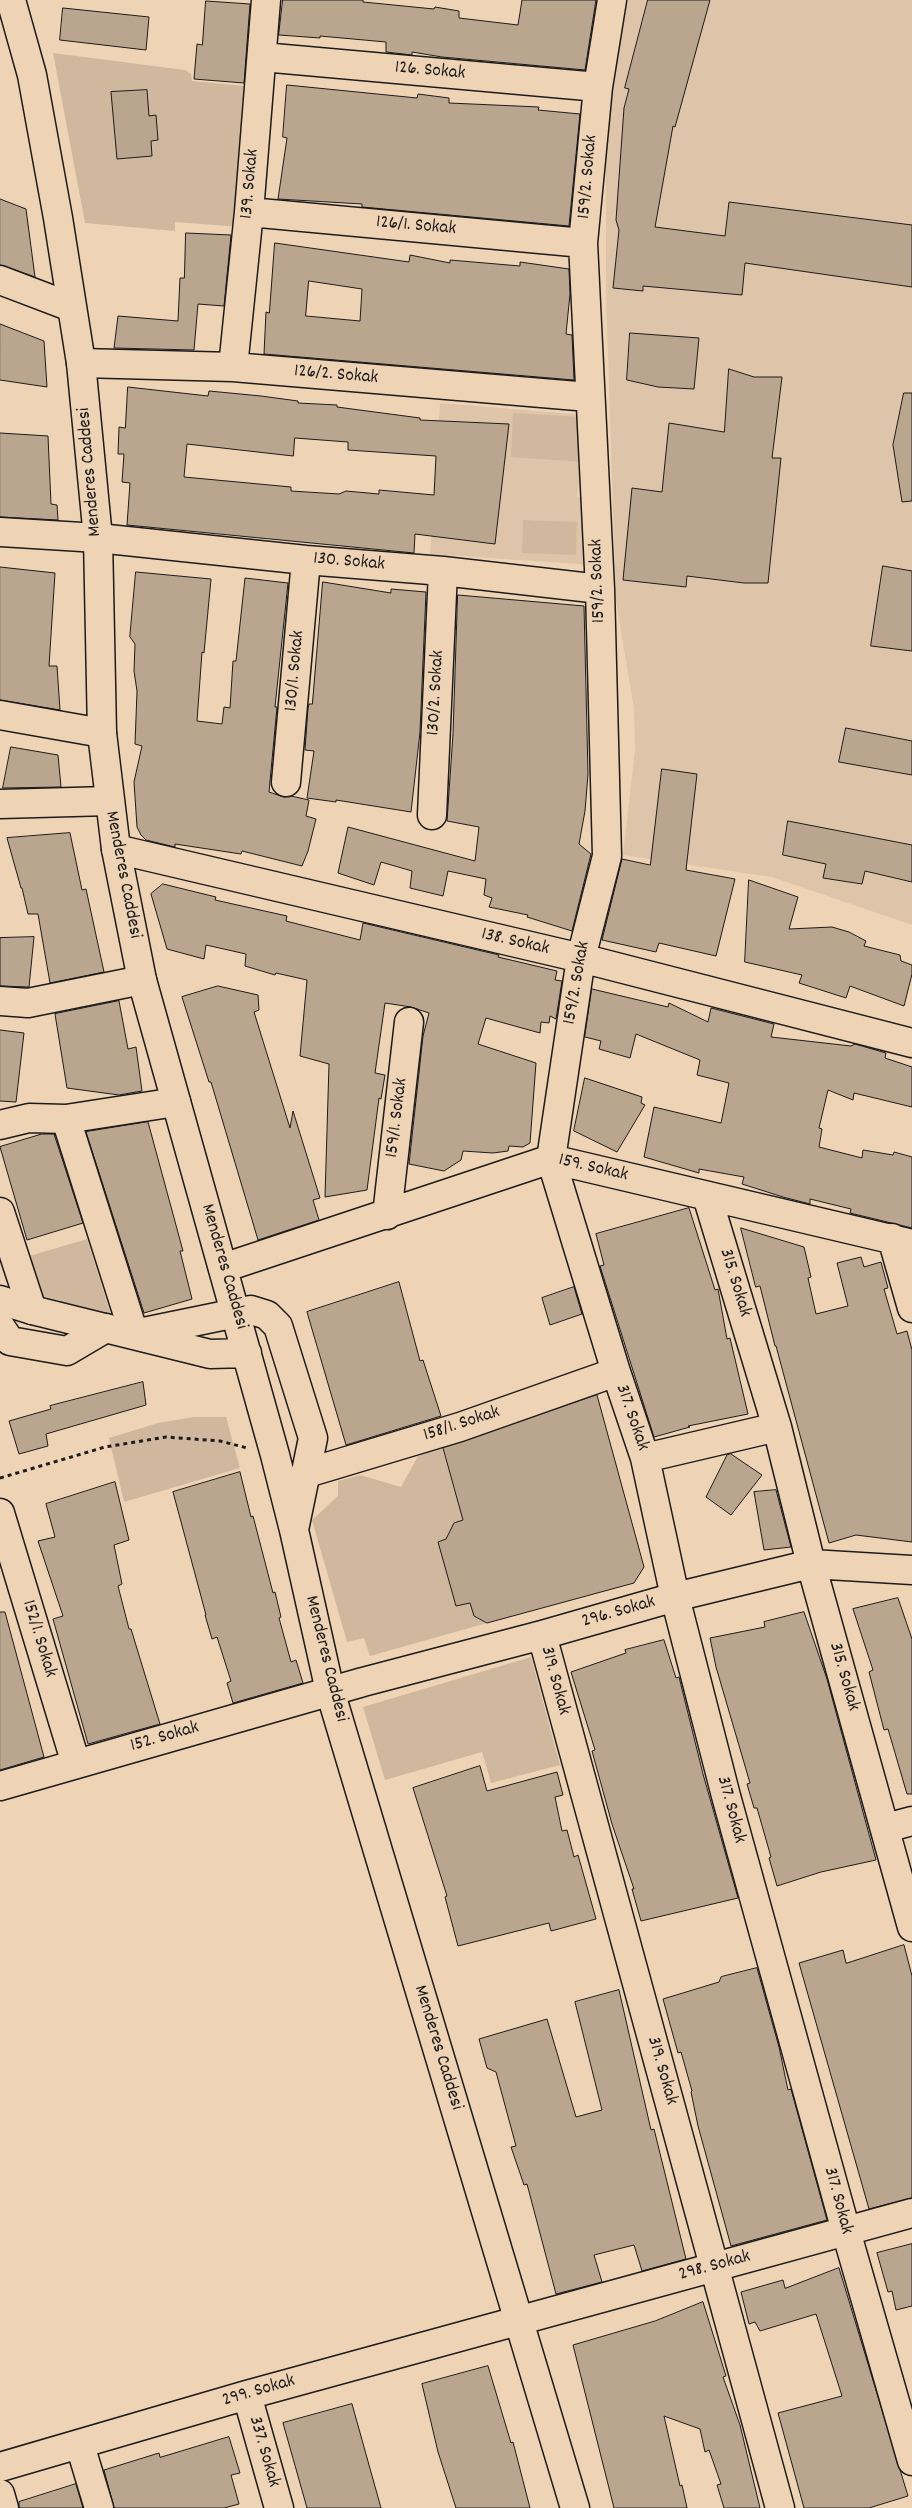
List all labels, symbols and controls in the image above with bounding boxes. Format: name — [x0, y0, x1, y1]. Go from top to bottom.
street label: 126. Sokak — [394, 58, 466, 86]
street label: 159/2. Sokak — [574, 134, 604, 220]
street label: 139. Sokak — [237, 148, 265, 220]
street label: 126/1. Sokak — [375, 212, 457, 242]
street label: 126/2. Sokak — [293, 361, 379, 391]
street label: Menderes Caddesi — [74, 407, 108, 537]
street label: 159/2. Sokak — [586, 539, 612, 623]
street label: 130. Sokak — [312, 549, 386, 577]
street label: 130/1. Sokak — [281, 629, 311, 713]
street label: 130/2. Sokak — [423, 650, 451, 736]
street label: Menderes Caddesi — [98, 809, 146, 941]
street label: 138. Sokak — [479, 924, 551, 962]
street label: 159/2. Sokak — [559, 940, 597, 1026]
street label: 159/1. Sokak — [382, 1077, 414, 1159]
street label: 159. Sokak — [556, 1150, 630, 1188]
street label: Menderes Caddesi — [194, 1202, 252, 1332]
street label: 315. Sokak — [713, 1246, 755, 1320]
street label: 317. Sokak — [609, 1382, 653, 1454]
street label: 158/1. Sokak — [421, 1402, 503, 1448]
street label: 296. Sokak — [580, 1592, 658, 1634]
street label: Menderes Caddesi — [298, 1594, 352, 1724]
street label: 152/1. Sokak — [15, 1598, 61, 1680]
street label: 315. Sokak — [822, 1640, 864, 1714]
street label: 319. Sokak — [534, 1644, 574, 1718]
street label: 152. Sokak — [128, 1717, 202, 1759]
street label: 317. Sokak — [710, 1774, 750, 1846]
street label: Menderes Caddesi — [407, 1983, 467, 2113]
street label: 319. Sokak — [640, 2034, 682, 2108]
street label: 317. Sokak — [817, 2165, 857, 2237]
street label: 298. Sokak — [677, 2246, 753, 2288]
street label: 299. Sokak — [220, 2371, 298, 2413]
street label: 337. Sokak — [242, 2414, 284, 2490]

